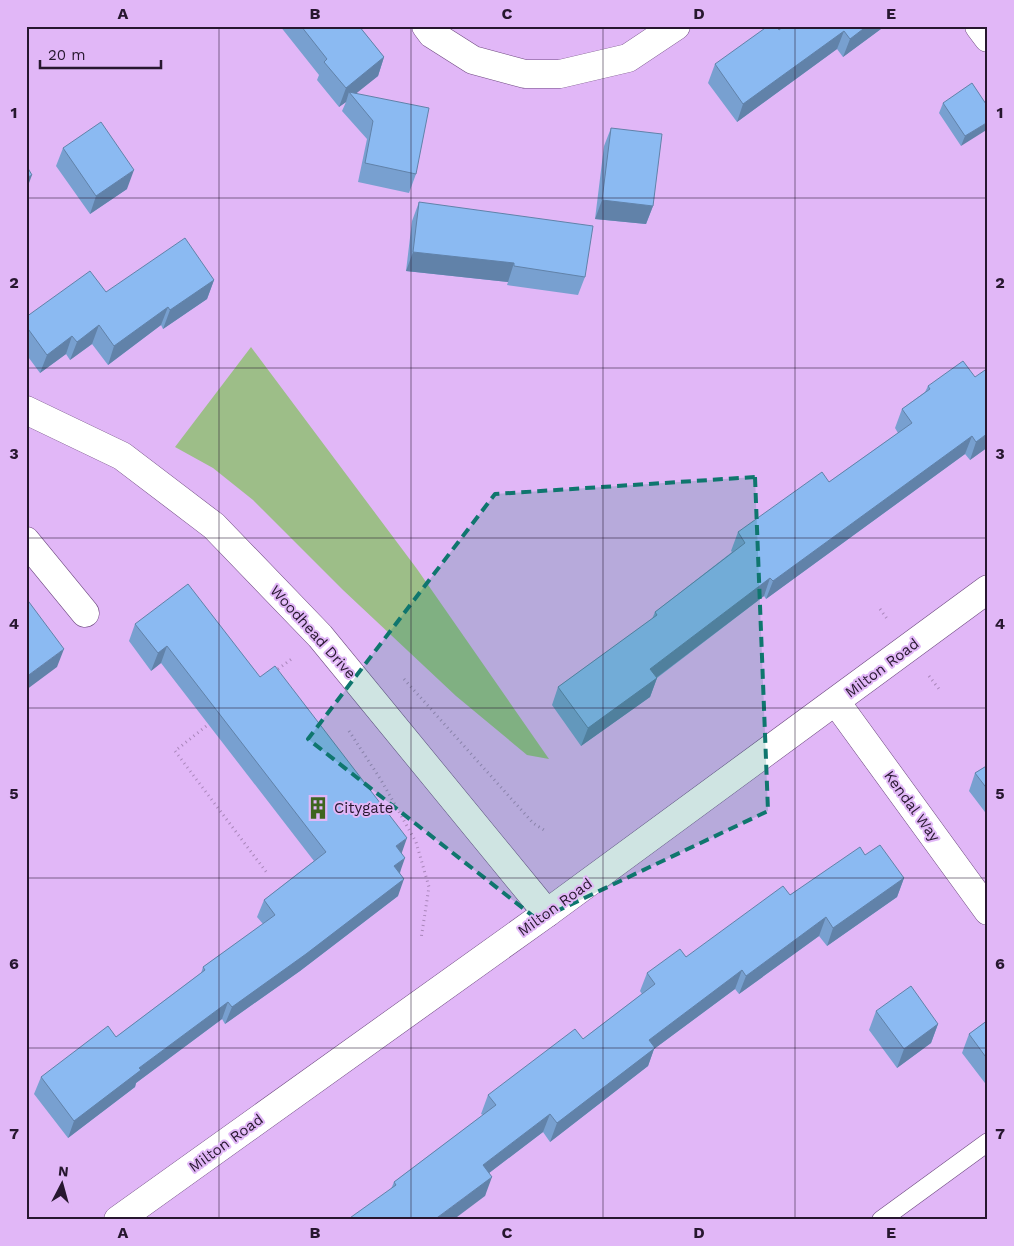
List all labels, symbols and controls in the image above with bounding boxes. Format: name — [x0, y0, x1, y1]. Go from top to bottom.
text: A — [118, 4, 129, 23]
text: B — [310, 4, 321, 23]
text: C — [502, 4, 513, 23]
text: D — [693, 4, 705, 23]
text: E — [886, 4, 896, 23]
scale bar — [40, 38, 161, 70]
text: 20 m — [48, 46, 86, 64]
text: 1 — [11, 103, 17, 122]
text: 1 — [997, 103, 1003, 122]
text: 2 — [9, 273, 19, 292]
text: 2 — [995, 273, 1005, 292]
text: 3 — [9, 444, 19, 463]
text: 3 — [995, 444, 1005, 463]
street label: Woodhead Drive — [266, 582, 360, 682]
text: 4 — [9, 614, 19, 633]
text: 4 — [995, 614, 1005, 633]
street label: Milton Road — [842, 635, 922, 701]
street label: Kendal Way — [880, 767, 944, 845]
text: 5 — [9, 784, 19, 803]
text: 5 — [995, 784, 1005, 803]
building icon: Citygate — [305, 795, 331, 821]
place label: Citygate — [334, 799, 393, 817]
street label: Milton Road — [514, 874, 596, 940]
text: 6 — [9, 954, 19, 973]
text: 6 — [995, 954, 1005, 973]
street label: Milton Road — [185, 1110, 267, 1176]
text: 7 — [9, 1124, 19, 1143]
text: 7 — [995, 1124, 1005, 1143]
north arrow — [38, 1158, 88, 1208]
text: N — [57, 1163, 69, 1180]
text: A — [118, 1223, 129, 1242]
text: B — [310, 1223, 321, 1242]
text: C — [502, 1223, 513, 1242]
text: D — [693, 1223, 705, 1242]
text: E — [886, 1223, 896, 1242]

